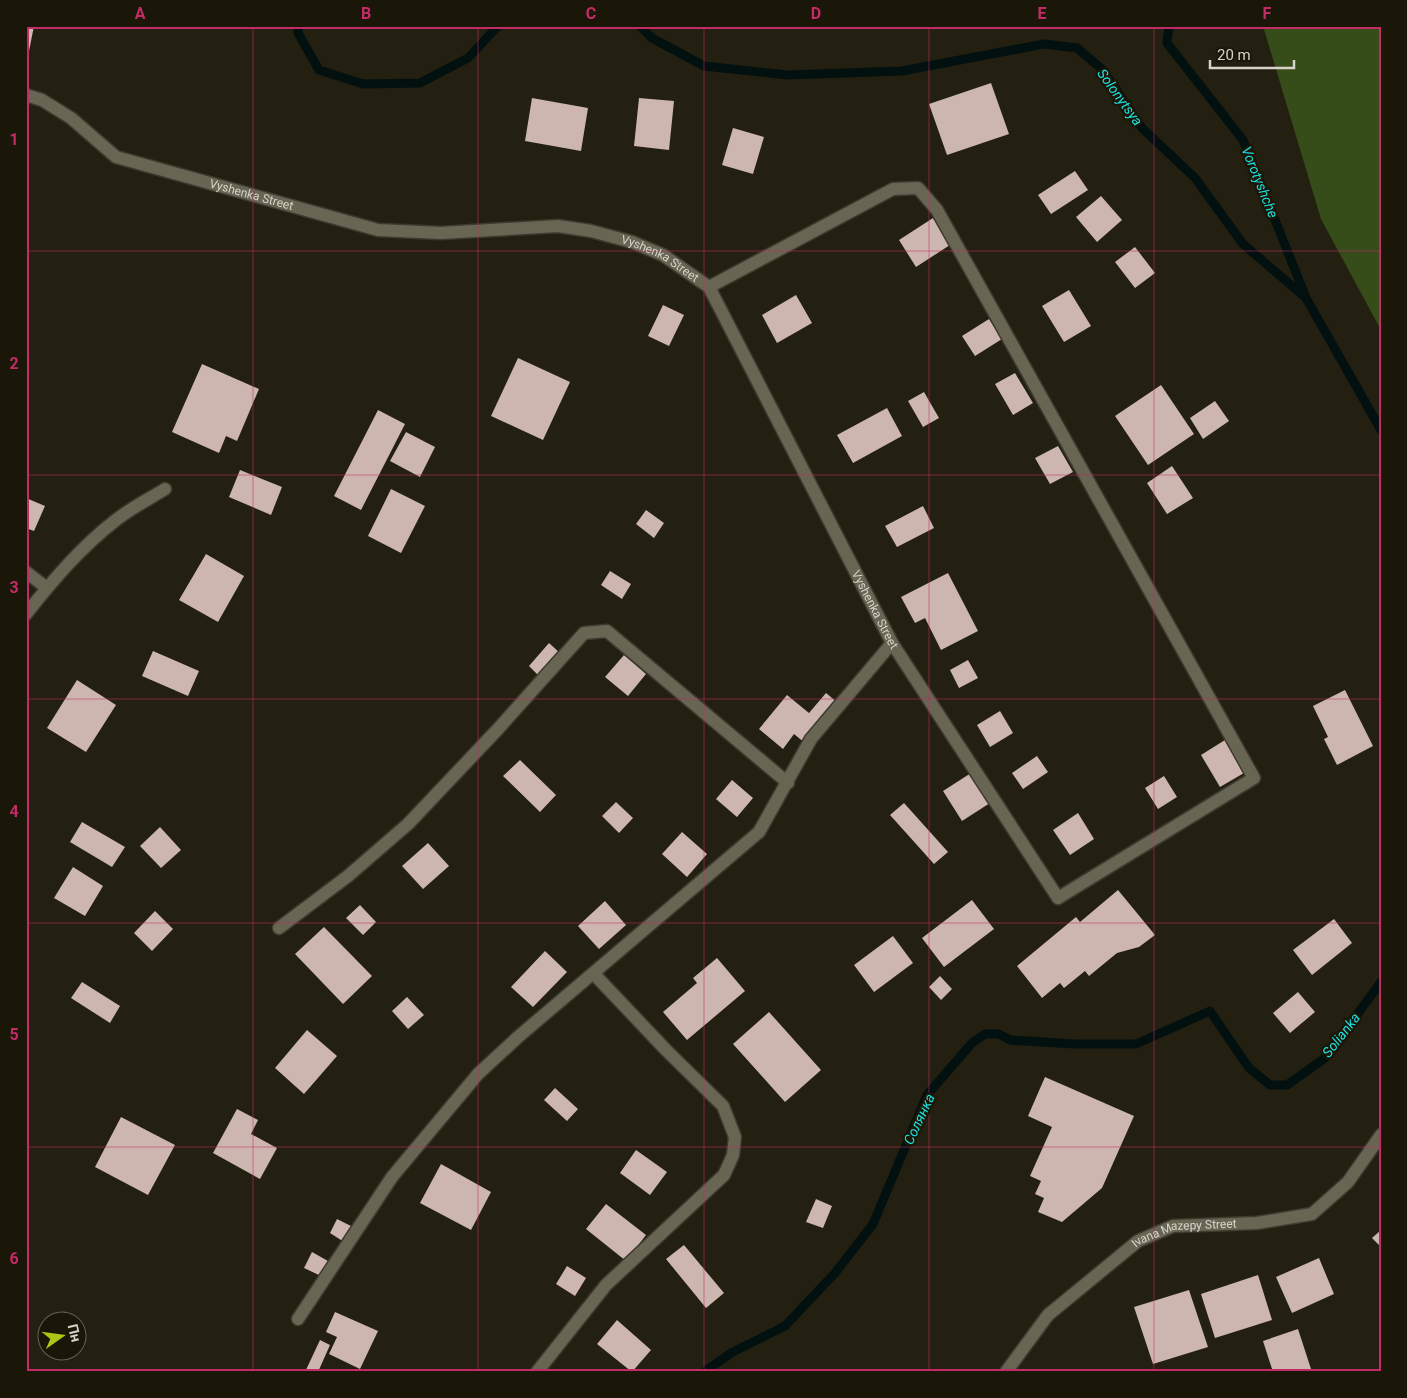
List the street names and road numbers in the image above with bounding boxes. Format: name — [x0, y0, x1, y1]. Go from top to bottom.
street label: Vyshenka Street — [208, 176, 295, 213]
street label: Vyshenka Street — [620, 232, 702, 285]
street label: Vyshenka Street — [849, 568, 901, 652]
street label: Ivana Mazepy Street — [1129, 1217, 1237, 1250]

